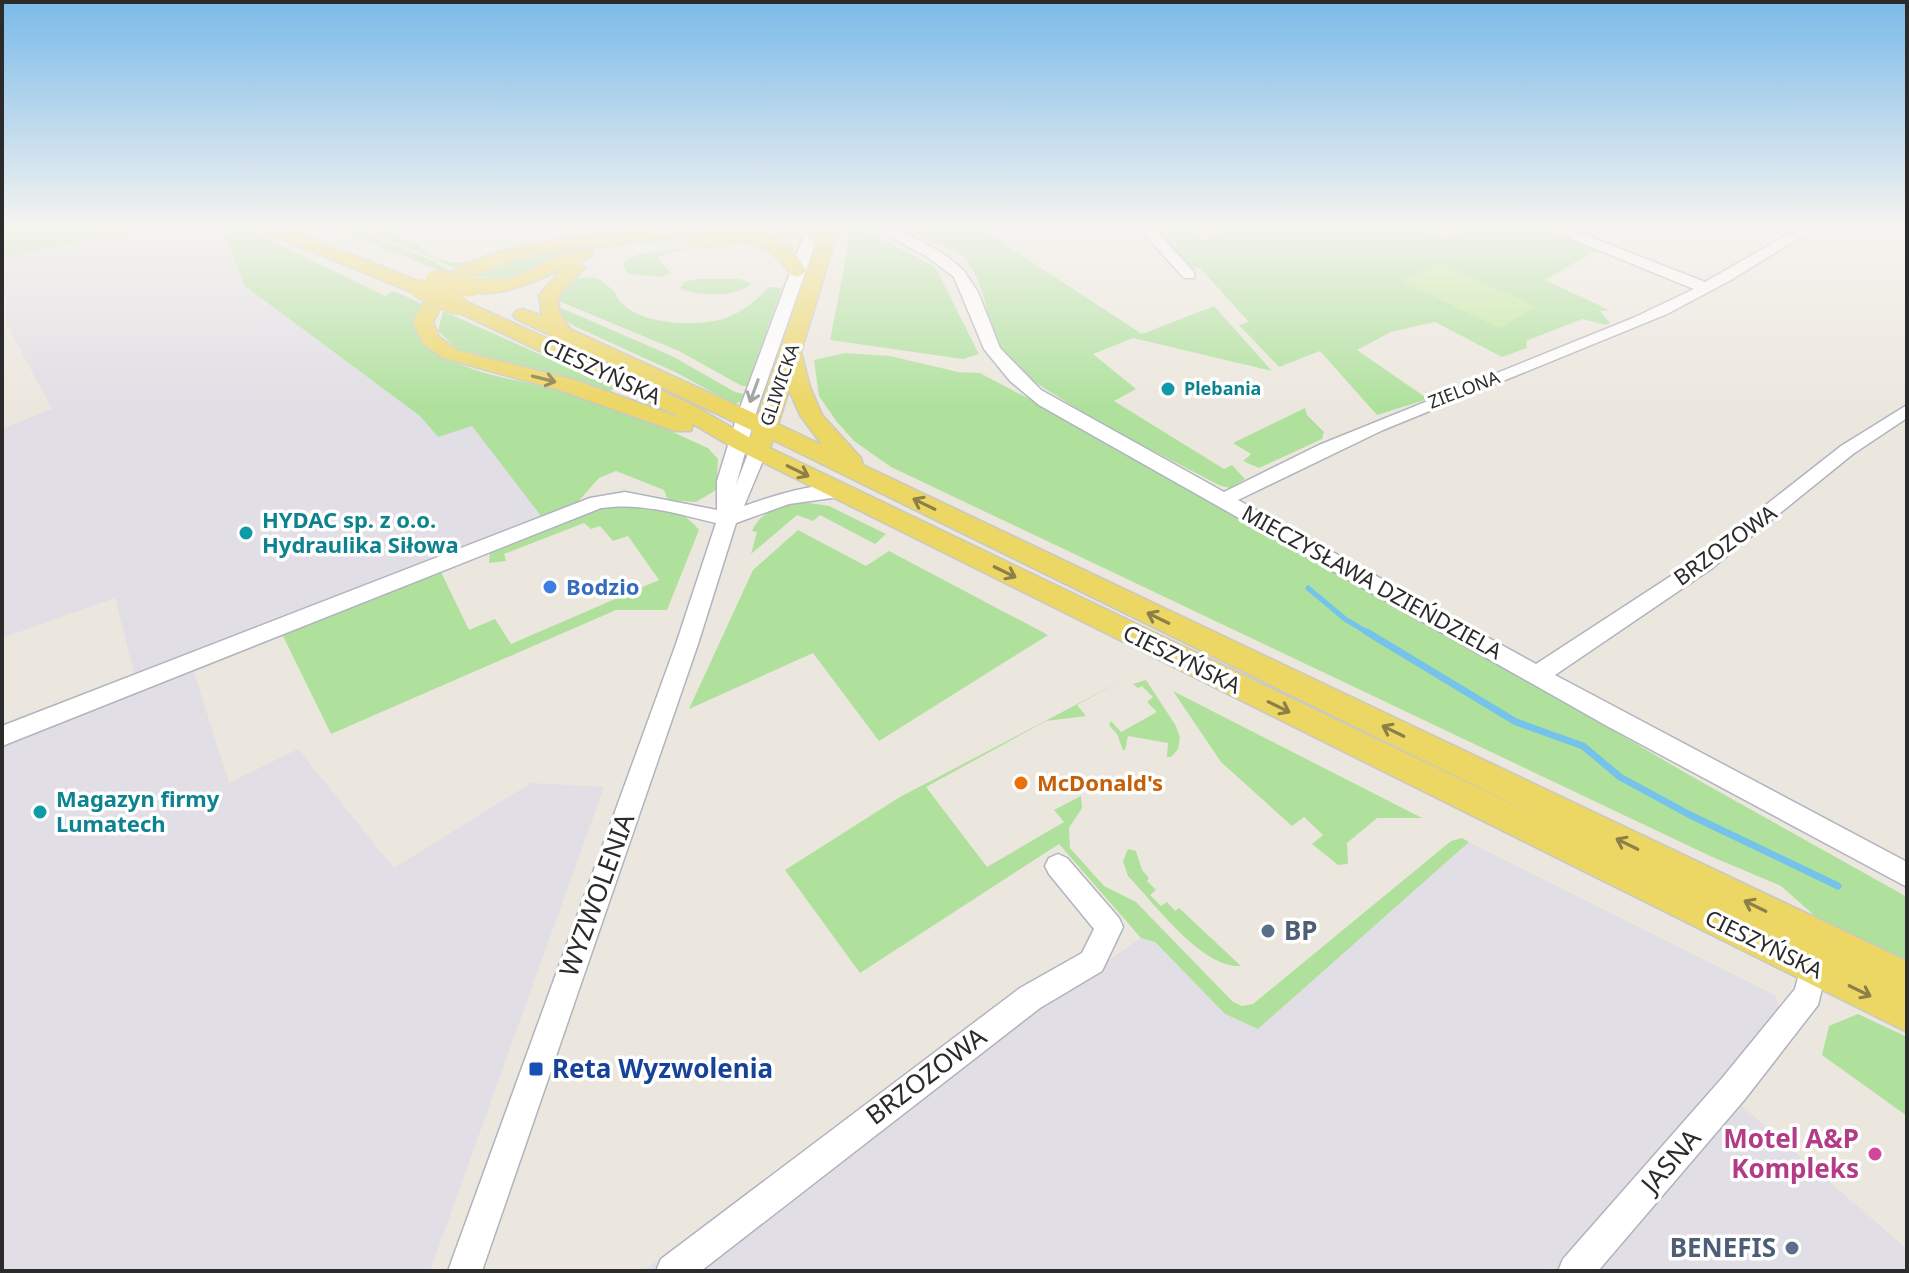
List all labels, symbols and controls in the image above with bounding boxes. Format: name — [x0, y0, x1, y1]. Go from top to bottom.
street label: CIESZYŃSKA — [538, 330, 667, 411]
street label: GLIWICKA — [754, 340, 804, 429]
street label: ZIELONA — [1424, 364, 1503, 414]
one-way arrow — [531, 373, 557, 388]
place label: Plebania — [1184, 376, 1261, 400]
one-way arrow — [746, 379, 760, 403]
marker: Plebania — [1159, 380, 1177, 398]
one-way arrow — [786, 464, 810, 479]
one-way arrow — [913, 496, 937, 512]
street label: BRZOZOWA — [1667, 496, 1783, 592]
street label: MIECZYSŁAWA DZIEŃDZIELA — [1237, 497, 1509, 666]
place label: HYDAC sp. z o.o. Hydraulika Siłowa — [262, 504, 459, 559]
marker: HYDAC sp. z o.o. Hydraulika Siłowa — [237, 524, 255, 542]
one-way arrow — [993, 565, 1017, 581]
place label: Bodzio — [566, 571, 639, 601]
marker: Bodzio — [541, 578, 559, 596]
one-way arrow — [1147, 610, 1171, 625]
street label: CIESZYŃSKA — [1119, 617, 1247, 700]
one-way arrow — [1267, 699, 1291, 715]
one-way arrow — [1381, 723, 1405, 738]
place label: McDonald's — [1037, 767, 1163, 797]
marker: McDonald's — [1012, 774, 1030, 792]
place label: Magazyn firmy Lumatech — [56, 783, 220, 838]
marker: Magazyn firmy Lumatech — [31, 803, 49, 821]
street label: WYZWOLENIA — [550, 808, 642, 981]
one-way arrow — [1615, 836, 1639, 851]
one-way arrow — [1743, 898, 1767, 913]
street label: CIESZYŃSKA — [1701, 902, 1829, 985]
place label: BP — [1284, 912, 1317, 948]
marker: BP — [1259, 922, 1277, 940]
one-way arrow — [1848, 984, 1872, 999]
street label: BRZOZOWA — [858, 1018, 993, 1132]
place label: Reta Wyzwolenia — [552, 1050, 773, 1086]
marker: Reta Wyzwolenia — [527, 1060, 545, 1078]
street label: JASNA — [1630, 1120, 1708, 1202]
place label: Motel A&P Kompleks — [1723, 1120, 1859, 1186]
marker: Motel A&P Kompleks — [1866, 1145, 1884, 1163]
place label: BENEFIS — [1670, 1229, 1776, 1265]
marker: BENEFIS — [1783, 1239, 1801, 1257]

